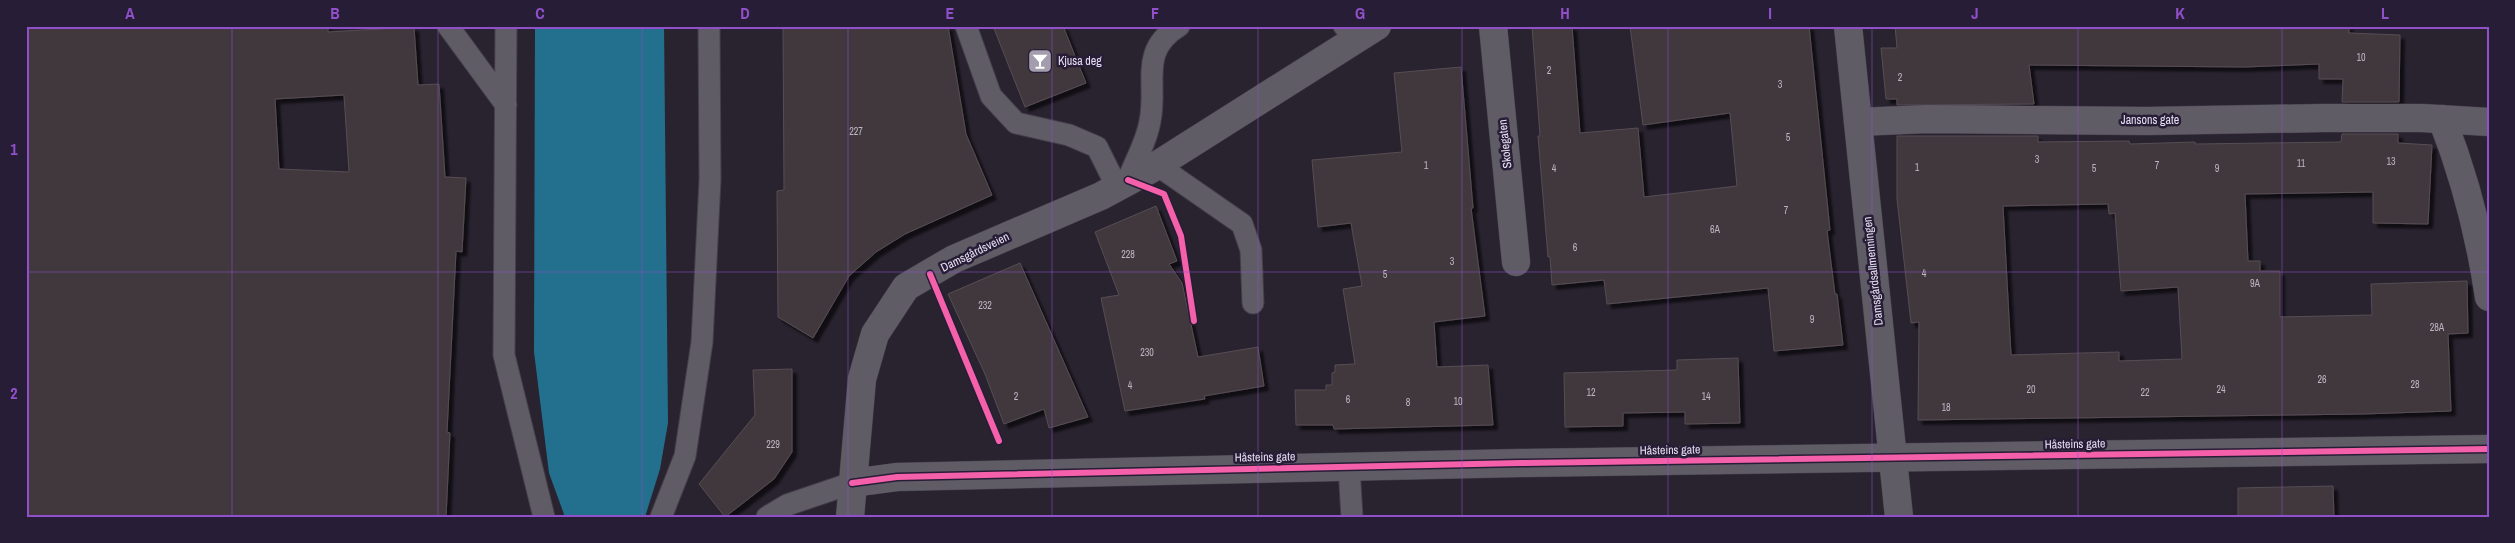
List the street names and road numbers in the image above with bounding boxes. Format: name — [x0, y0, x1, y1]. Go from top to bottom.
street label: Jansons gate — [2121, 112, 2179, 128]
street label: Skolegaten — [1494, 119, 1516, 169]
street label: Damsgårdsallmenningen — [1859, 216, 1887, 326]
street label: Damsgårdsveien — [938, 229, 1012, 275]
street label: Håsteins gate — [2044, 435, 2106, 453]
street label: Håsteins gate — [1639, 441, 1701, 459]
street label: Håsteins gate — [1234, 448, 1296, 466]

